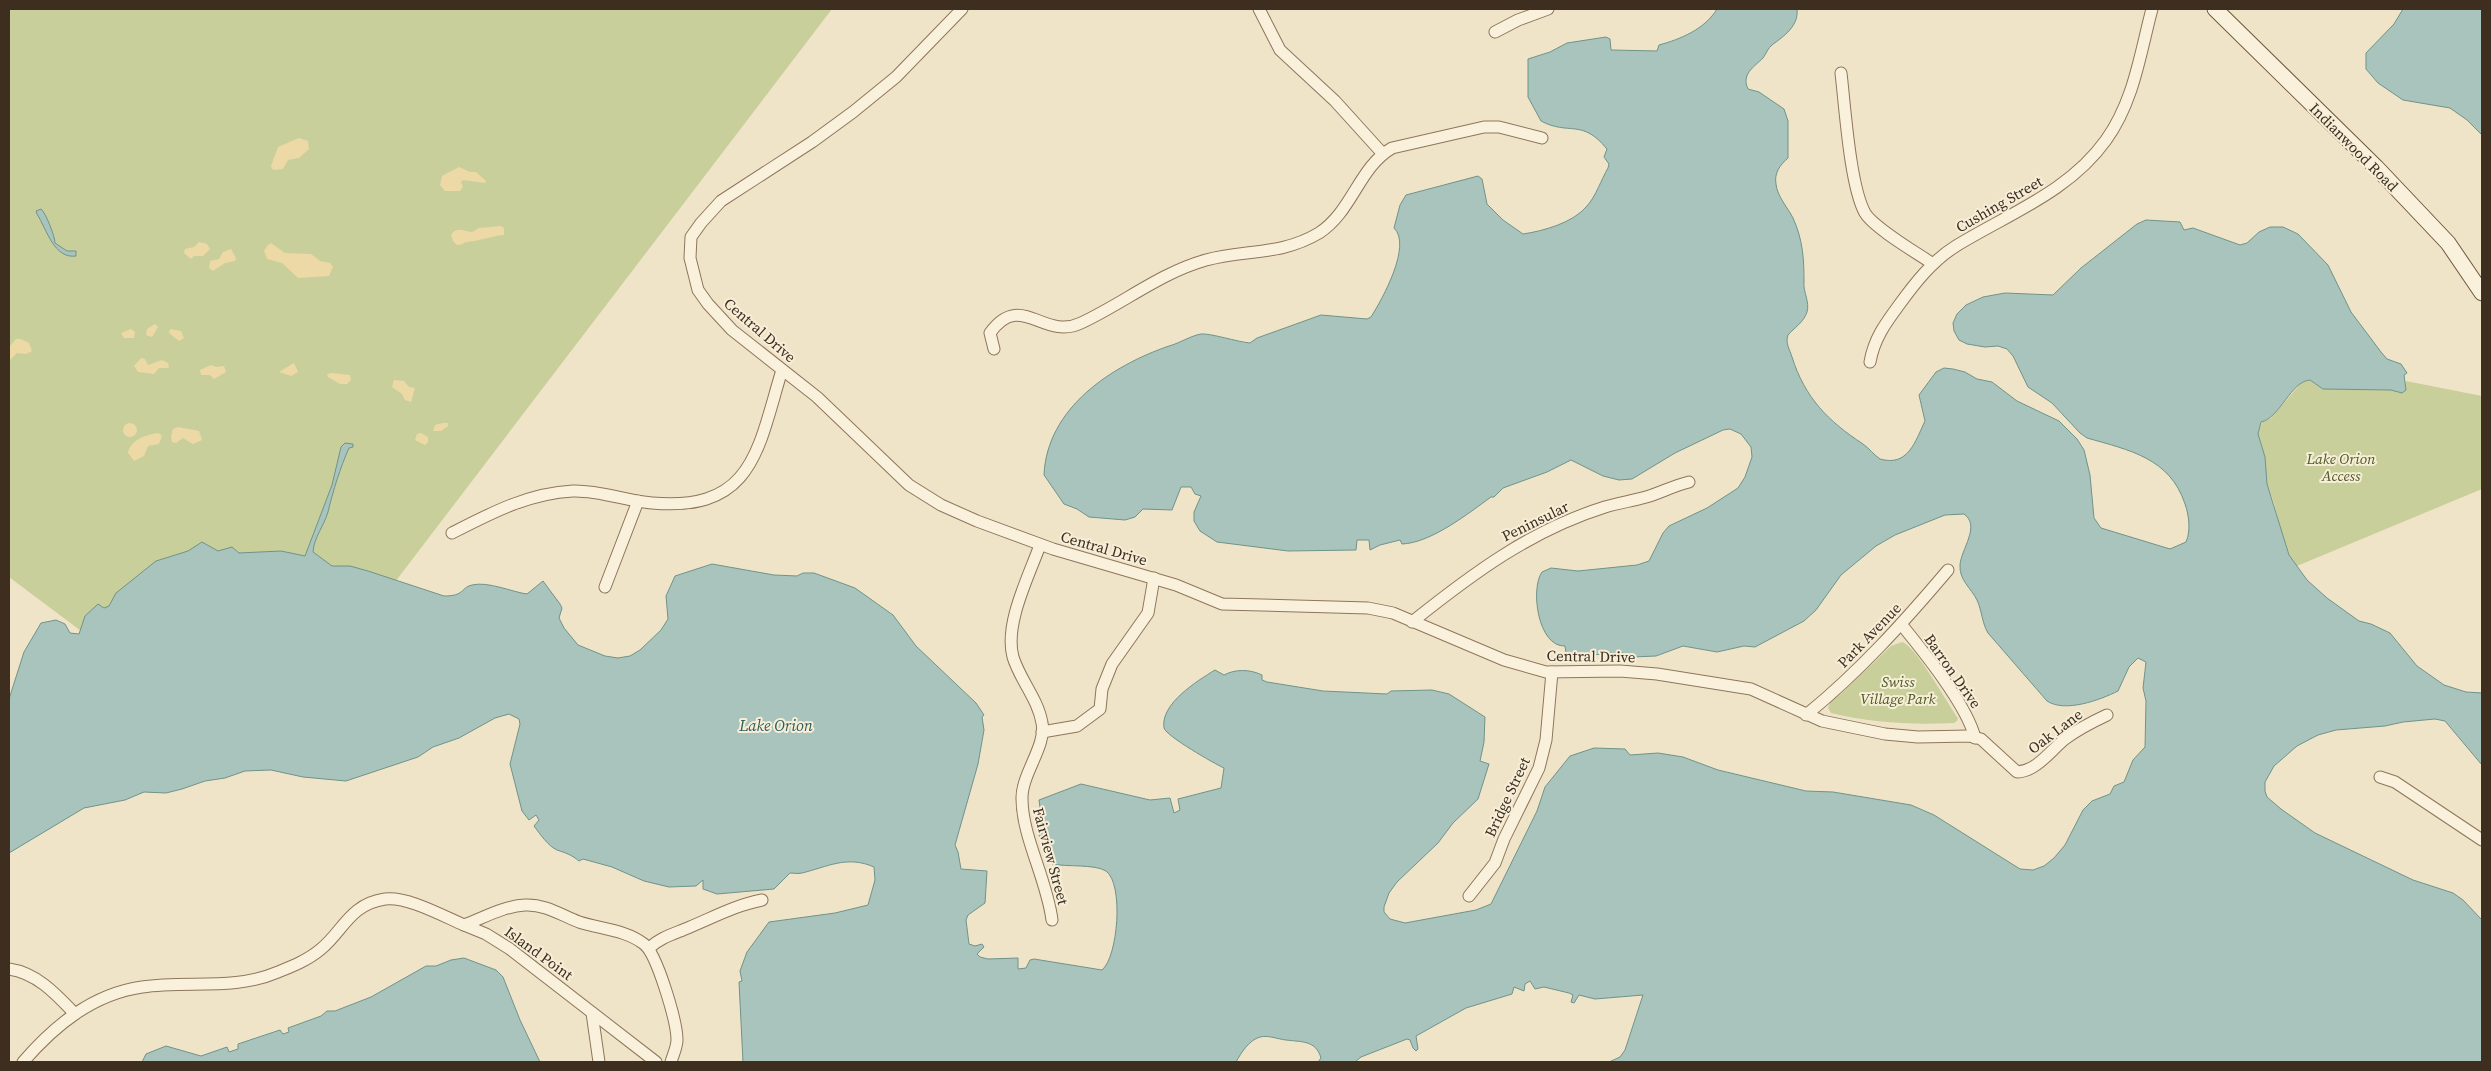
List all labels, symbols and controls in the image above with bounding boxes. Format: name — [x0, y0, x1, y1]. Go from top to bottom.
street label: Indianwood Road — [2305, 98, 2403, 196]
street label: Cushing Street — [1952, 171, 2046, 237]
street label: Central Drive — [720, 293, 801, 367]
park label: Lake Orion Access — [2305, 448, 2376, 486]
street label: Peninsular — [1498, 495, 1573, 546]
street label: Central Drive — [1058, 526, 1150, 570]
street label: Park Avenue — [1832, 597, 1906, 672]
street label: Barron Drive — [1920, 630, 1987, 713]
street label: Central Drive — [1546, 645, 1636, 667]
park label: Swiss Village Park — [1860, 671, 1937, 709]
street label: Oak Lane — [2023, 703, 2087, 758]
water label: Lake Orion — [738, 714, 813, 736]
street label: Bridge Street — [1479, 753, 1535, 840]
street label: Fairview Street — [1028, 805, 1074, 907]
street label: Island Point — [501, 921, 578, 985]

